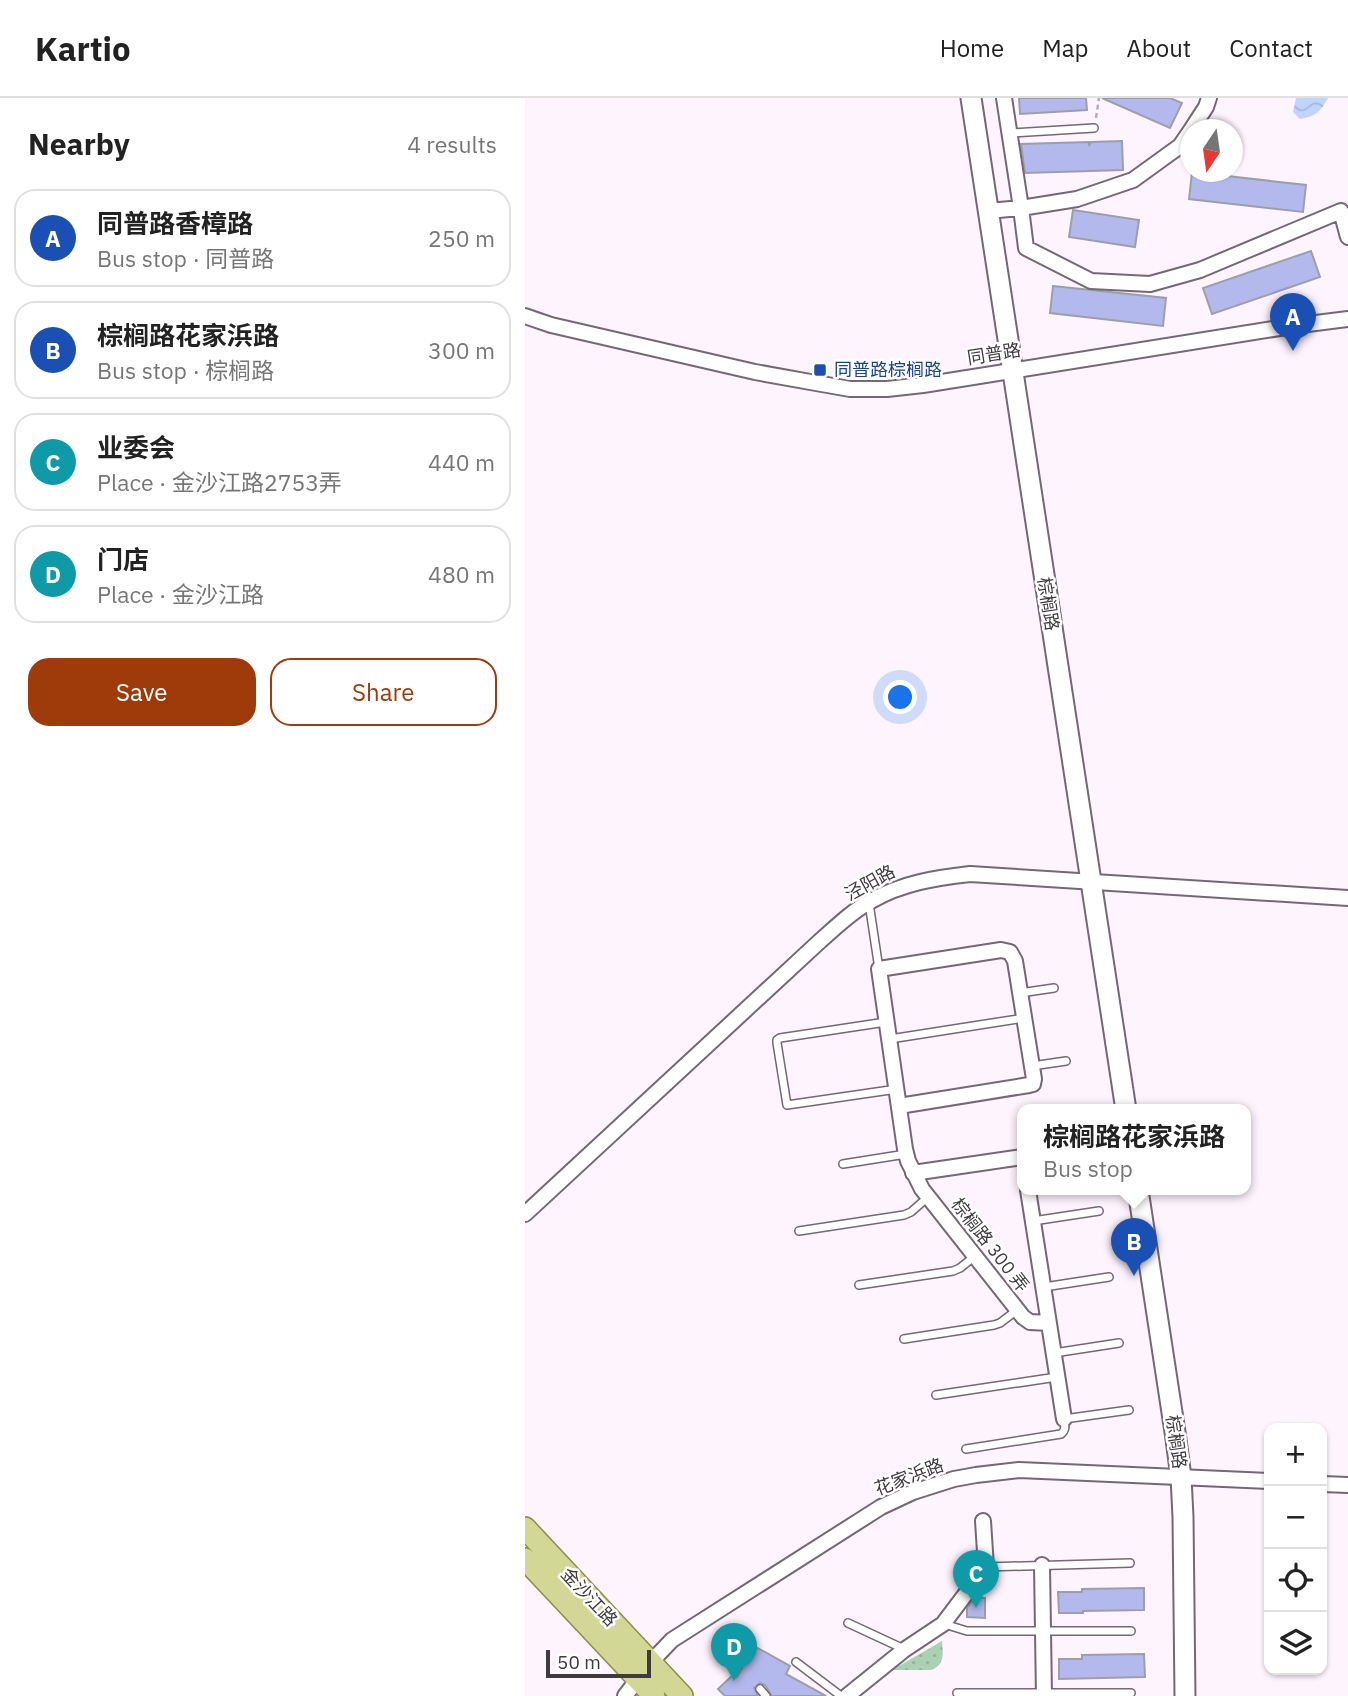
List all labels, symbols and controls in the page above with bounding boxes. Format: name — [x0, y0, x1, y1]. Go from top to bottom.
text: Kartio — [35, 27, 131, 70]
text: Home — [940, 32, 1004, 64]
text: Map — [1042, 32, 1088, 64]
text: About — [1126, 32, 1191, 64]
text: Contact — [1229, 32, 1313, 64]
north arrow — [1180, 119, 1243, 182]
text: Nearby — [28, 124, 130, 163]
text: 4 results — [407, 129, 497, 159]
text: 同普路香樟路 — [97, 206, 253, 240]
text: A — [45, 223, 61, 253]
text: 250 m — [428, 223, 495, 253]
text: Bus stop · 同普路 — [97, 243, 274, 273]
pin: A — [1270, 293, 1316, 351]
text: 棕榈路花家浜路 — [97, 318, 279, 352]
text: B — [45, 335, 61, 365]
text: 300 m — [428, 335, 495, 365]
street label: 同普路 — [965, 338, 1022, 369]
text: Bus stop · 棕榈路 — [97, 355, 274, 385]
place label: 同普路棕榈路 — [834, 358, 942, 381]
marker: 同普路棕榈路 — [812, 362, 828, 378]
text: 业委会 — [97, 430, 175, 464]
text: C — [46, 447, 60, 477]
text: 440 m — [428, 447, 495, 477]
text: Place · 金沙江路2753弄 — [97, 467, 342, 497]
text: 门店 — [97, 542, 149, 576]
text: D — [45, 559, 61, 589]
text: 480 m — [428, 559, 495, 589]
street label: 棕榈路 — [1033, 575, 1064, 632]
text: Place · 金沙江路 — [97, 579, 264, 609]
button: Save — [28, 658, 256, 726]
button: Share — [270, 658, 497, 726]
your location — [883, 680, 917, 714]
street label: 泾阳路 — [841, 859, 899, 906]
popup — [1017, 1104, 1251, 1195]
text: 棕榈路花家浜路 — [1043, 1119, 1225, 1153]
text: Bus stop — [1043, 1153, 1133, 1183]
street label: 棕榈路 300 弄 — [947, 1193, 1034, 1296]
pin: B — [1111, 1218, 1157, 1276]
street label: 棕榈路 — [1161, 1414, 1192, 1470]
map controls — [1264, 1423, 1327, 1675]
button: + — [1264, 1423, 1327, 1486]
street label: 花家浜路 — [871, 1453, 947, 1500]
button: − — [1264, 1486, 1327, 1549]
button: locate — [1264, 1549, 1327, 1612]
pin: C — [953, 1550, 999, 1608]
street label: 金沙江路 — [556, 1562, 622, 1631]
button: layers — [1264, 1612, 1327, 1675]
pin: D — [711, 1623, 757, 1681]
scale bar — [546, 1647, 651, 1679]
text: 50 m — [557, 1650, 601, 1674]

